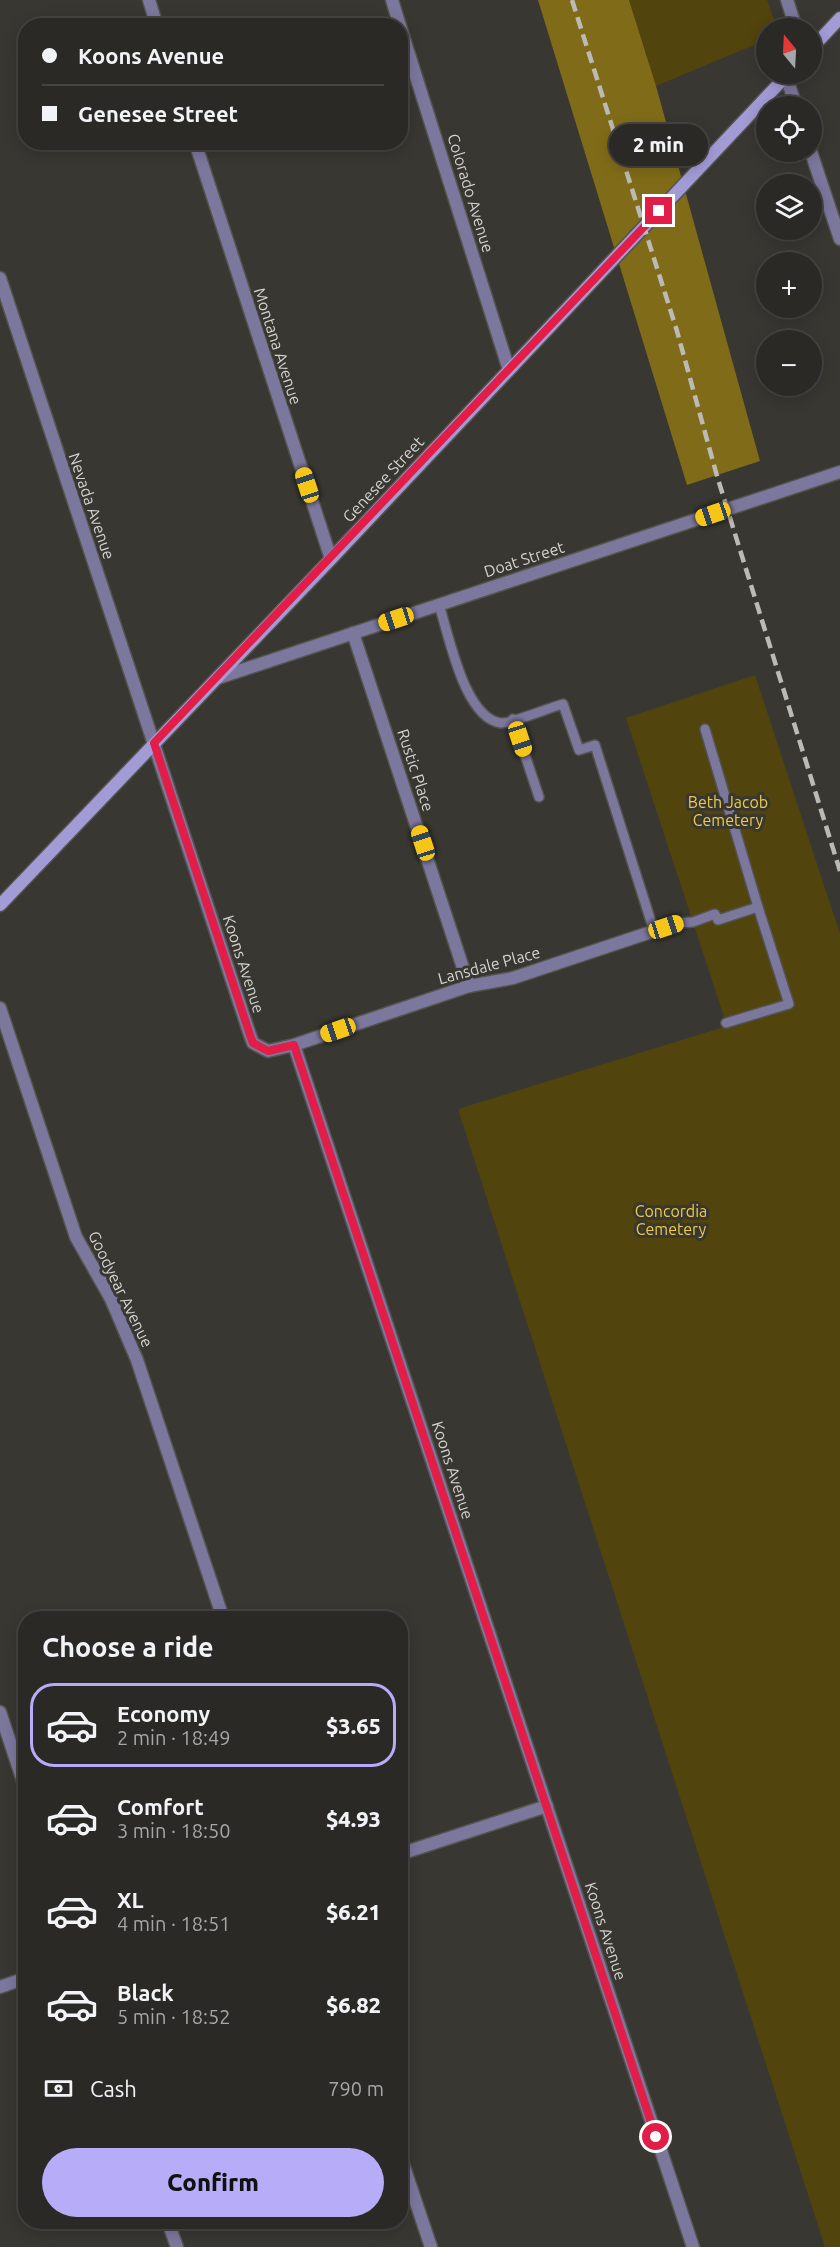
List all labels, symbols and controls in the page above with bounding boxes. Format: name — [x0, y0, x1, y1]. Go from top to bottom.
north arrow — [756, 18, 822, 84]
map controls — [756, 18, 822, 396]
text: Koons Avenue — [78, 43, 224, 68]
button: locate — [756, 96, 822, 162]
text: Genesee Street — [78, 101, 238, 126]
callout: 2 min — [610, 124, 708, 166]
street label: Colorado Avenue — [444, 131, 498, 255]
text: 2 min — [633, 133, 684, 156]
button: layers — [756, 174, 822, 240]
route end — [645, 197, 672, 224]
button: + — [756, 252, 822, 318]
street label: Montana Avenue — [251, 285, 305, 407]
button: − — [756, 330, 822, 396]
street label: Genesee Street — [339, 432, 428, 525]
street label: Nevada Avenue — [65, 450, 119, 562]
car — [293, 465, 321, 505]
car — [693, 500, 733, 528]
street label: Doat Street — [482, 537, 567, 580]
car — [376, 605, 416, 633]
car — [506, 719, 534, 759]
street label: Rustic Place — [394, 727, 438, 813]
park label: Beth Jacob Cemetery — [688, 793, 768, 829]
car — [409, 823, 437, 863]
street label: Koons Avenue — [220, 913, 268, 1015]
car — [646, 913, 686, 941]
street label: Lansdale Place — [436, 943, 542, 987]
car — [318, 1016, 358, 1044]
park label: Concordia Cemetery — [635, 1202, 707, 1238]
street label: Goodyear Avenue — [85, 1228, 157, 1350]
street label: Koons Avenue — [429, 1419, 477, 1521]
text: Choose a ride — [42, 1632, 214, 1662]
icon: car — [45, 1698, 99, 1752]
text: Economy — [117, 1701, 210, 1726]
text: $3.65 — [326, 1713, 381, 1738]
text: 2 min · 18:49 — [117, 1726, 231, 1749]
icon: car — [45, 1791, 99, 1845]
text: Comfort — [117, 1794, 204, 1819]
text: $4.93 — [326, 1806, 381, 1831]
text: 3 min · 18:50 — [117, 1819, 231, 1842]
street label: Koons Avenue — [582, 1880, 630, 1982]
icon: car — [45, 1884, 99, 1938]
text: XL — [117, 1887, 144, 1912]
text: $6.21 — [326, 1899, 381, 1924]
text: 4 min · 18:51 — [117, 1912, 231, 1935]
icon: car — [45, 1977, 99, 2031]
text: Black — [117, 1980, 174, 2005]
text: $6.82 — [326, 1992, 381, 2017]
text: 5 min · 18:52 — [117, 2005, 231, 2028]
icon: cash — [42, 2072, 75, 2105]
text: Cash — [90, 2076, 137, 2101]
text: 790 m — [328, 2077, 384, 2100]
route start — [642, 2123, 669, 2150]
button: Confirm — [42, 2148, 384, 2217]

